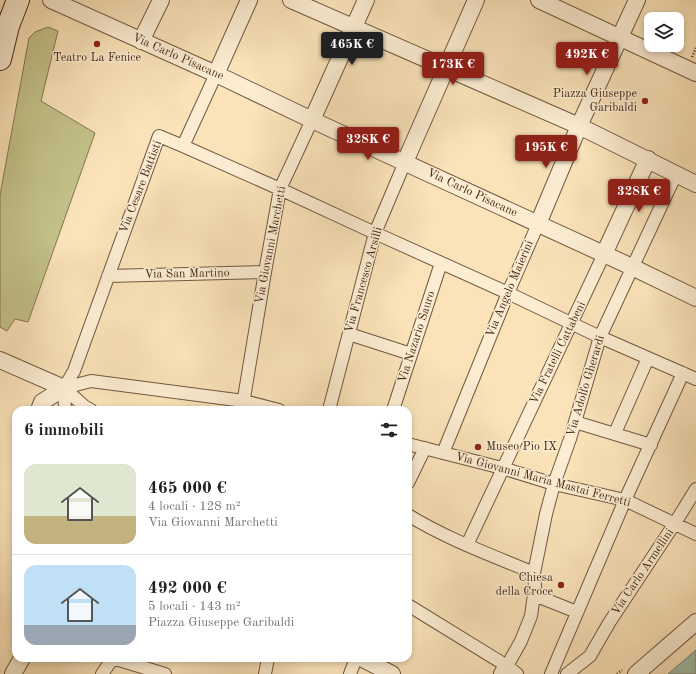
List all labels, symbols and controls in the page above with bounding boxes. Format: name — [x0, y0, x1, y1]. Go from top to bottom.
map controls — [644, 12, 684, 52]
button: layers — [644, 12, 684, 52]
street label: Via Carlo Pisacane — [131, 32, 226, 83]
pin: 465K € — [319, 32, 385, 66]
text: 465K € — [330, 38, 374, 51]
marker: Teatro La Fenice — [92, 39, 102, 49]
pin: 492K € — [554, 42, 620, 76]
text: 492K € — [565, 48, 609, 61]
place label: Teatro La Fenice — [53, 52, 142, 64]
pin: 173K € — [420, 52, 486, 86]
text: 173K € — [431, 58, 475, 71]
place label: Piazza Giuseppe Garibaldi — [553, 88, 637, 114]
marker: Piazza Giuseppe Garibaldi — [640, 96, 650, 106]
pin: 328K € — [335, 127, 401, 161]
text: 328K € — [346, 133, 390, 146]
pin: 195K € — [513, 135, 579, 169]
street label: Via Cesare Battisti — [118, 139, 164, 235]
text: 195K € — [524, 141, 568, 154]
street label: Via Carlo Pisacane — [425, 167, 520, 219]
pin: 328K € — [606, 179, 672, 213]
street label: Via Giovanni Marchetti — [254, 185, 288, 305]
text: 328K € — [617, 185, 661, 198]
street label: Via Francesco Arsilli — [343, 226, 385, 334]
street label: Via Angelo Maierini — [484, 239, 536, 339]
street label: Via San Martino — [144, 267, 230, 281]
street label: Via Nazario Sauro — [396, 290, 438, 384]
street label: Via Fratelli Cattabeni — [528, 300, 588, 406]
street label: Via Adolfo Gherardi — [565, 334, 607, 438]
icon: filters — [378, 419, 400, 441]
text: 6 immobili — [24, 422, 104, 439]
place label: Museo Pio IX — [486, 441, 557, 453]
marker: Museo Pio IX — [473, 442, 483, 452]
street label: Via Giovanni Maria Mastai Ferretti — [454, 451, 632, 509]
icon: home — [56, 480, 104, 528]
text: 465 000 € — [148, 480, 227, 497]
text: 4 locali · 128 m² — [148, 500, 241, 513]
text: Via Giovanni Marchetti — [148, 516, 278, 529]
street label: Via Carlo Armellini — [610, 527, 676, 617]
place label: Chiesa della Croce — [496, 572, 553, 598]
text: 492 000 € — [148, 580, 227, 597]
marker: Chiesa della Croce — [556, 580, 566, 590]
icon: home — [56, 581, 104, 629]
text: 5 locali · 143 m² — [148, 600, 241, 613]
text: Piazza Giuseppe Garibaldi — [148, 616, 294, 629]

